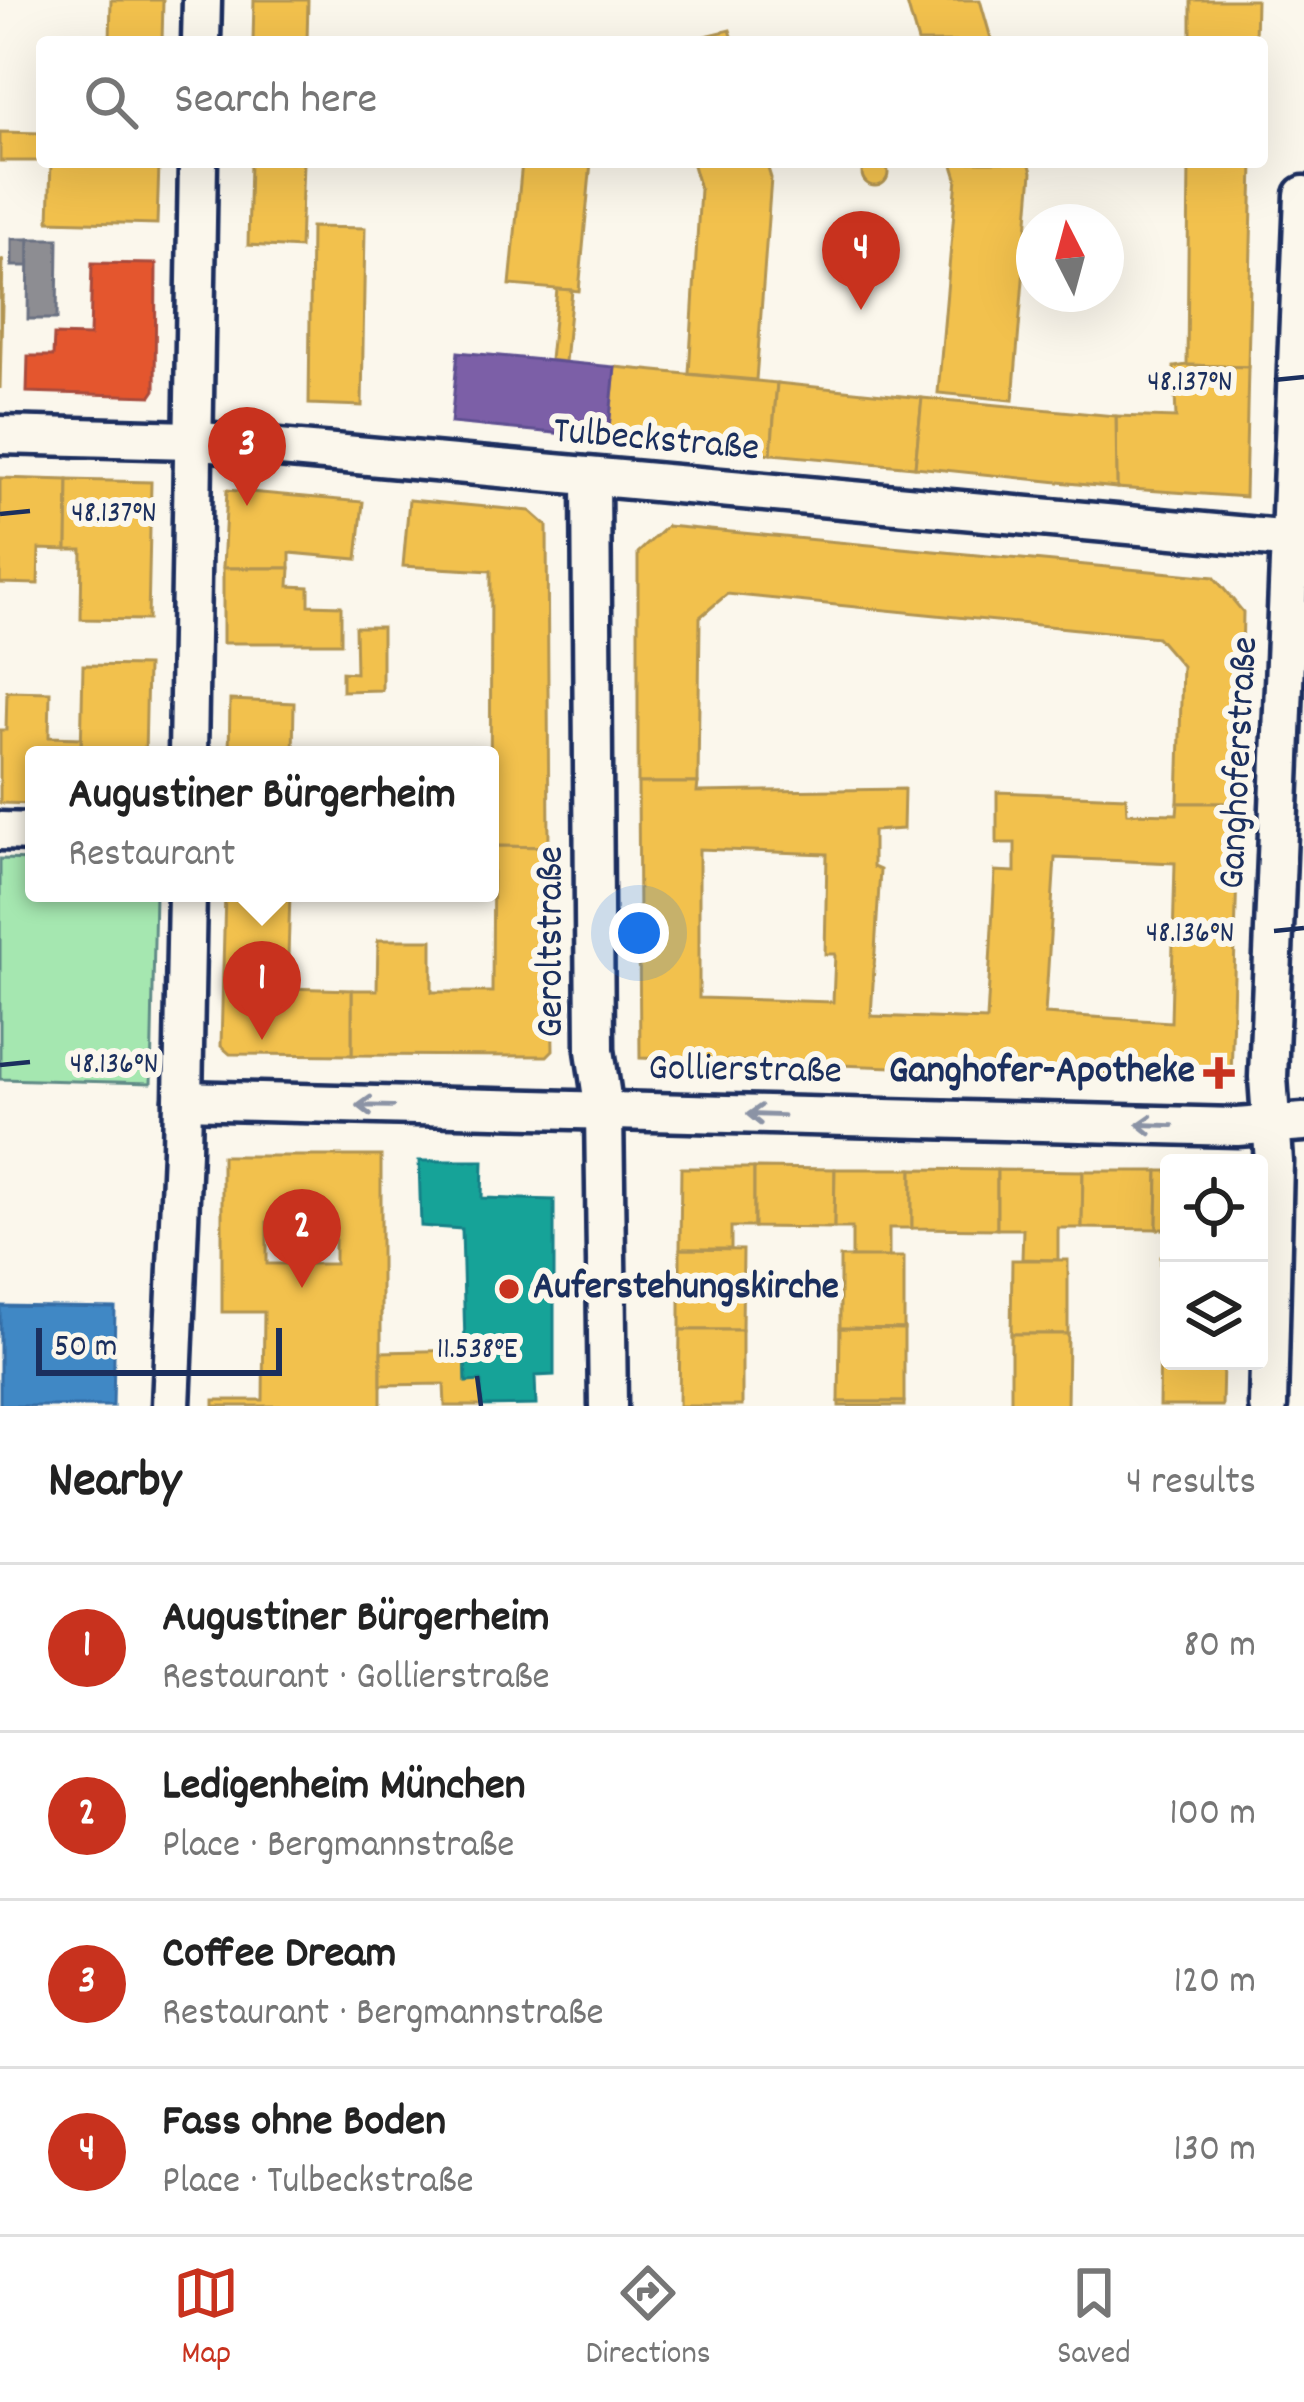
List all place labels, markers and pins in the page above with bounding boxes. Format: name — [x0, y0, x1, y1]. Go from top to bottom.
pin: 4 — [822, 211, 900, 310]
pin: 3 — [208, 407, 286, 506]
pin: 1 — [223, 941, 301, 1040]
place label: Ganghofer-Apotheke — [889, 1046, 1195, 1101]
marker: Ganghofer-Apotheke — [1206, 1060, 1232, 1086]
pin: 2 — [263, 1189, 341, 1288]
place label: Auferstehungskirche — [533, 1262, 839, 1317]
marker: Auferstehungskirche — [496, 1276, 522, 1302]

